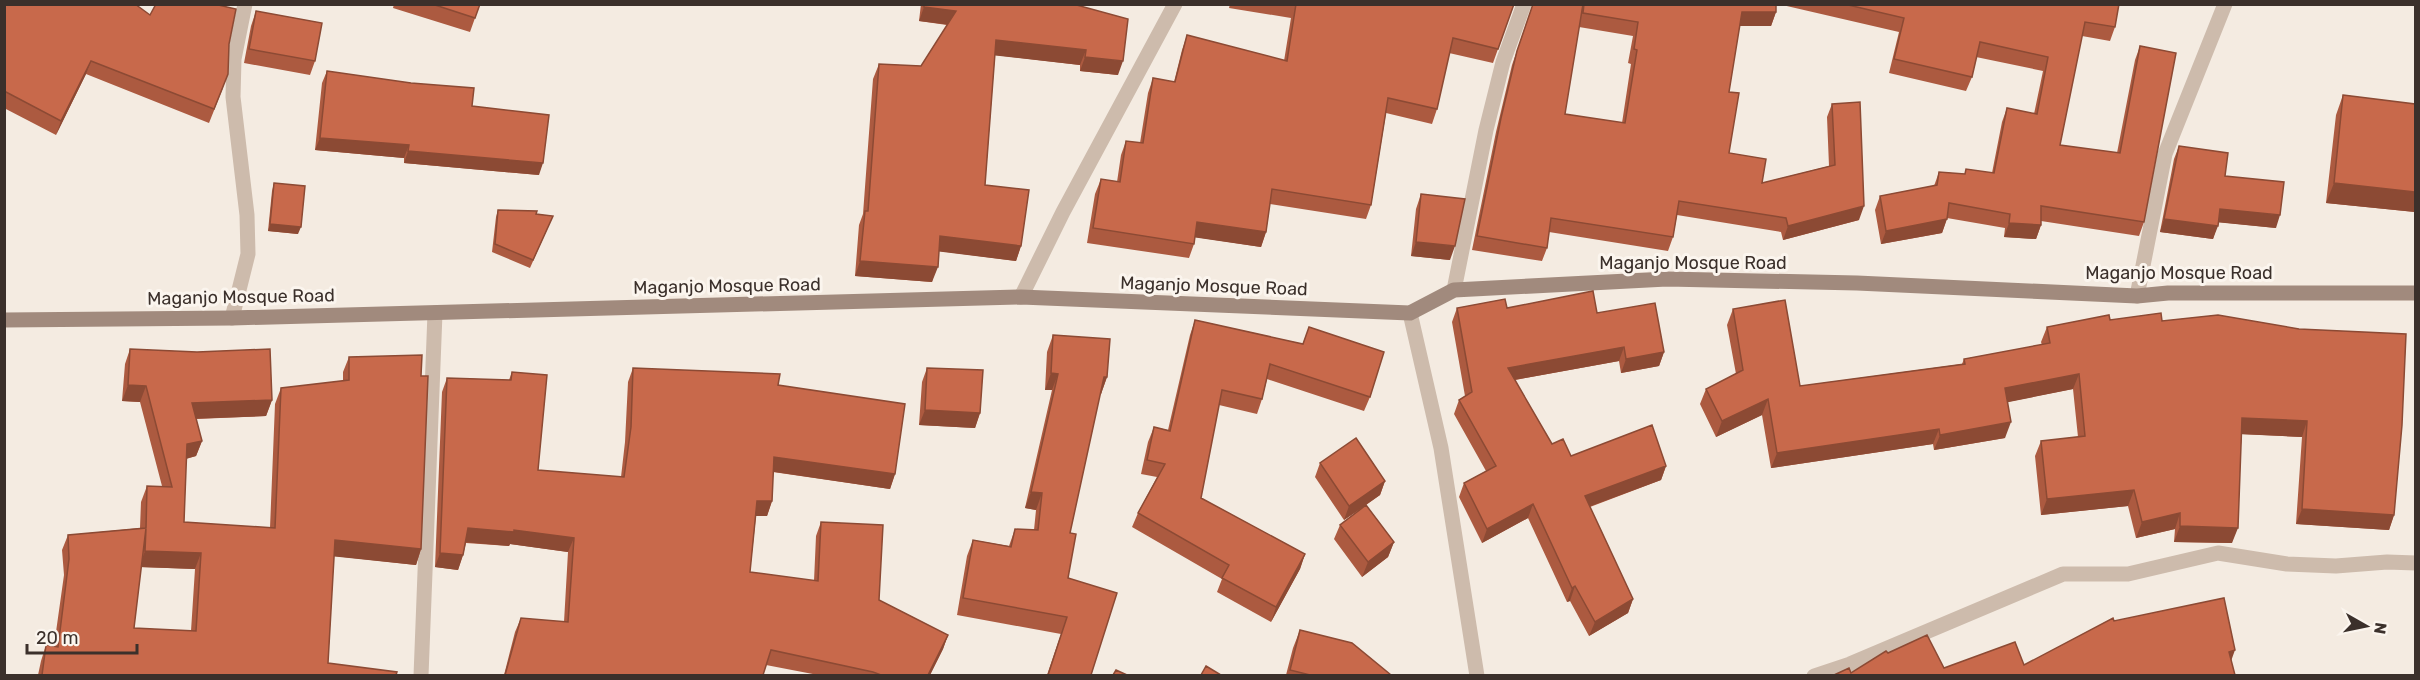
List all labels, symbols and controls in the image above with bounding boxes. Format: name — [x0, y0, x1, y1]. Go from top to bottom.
street label: Maganjo Mosque Road — [1599, 252, 1787, 274]
street label: Maganjo Mosque Road — [2085, 262, 2273, 284]
street label: Maganjo Mosque Road — [1120, 272, 1308, 300]
street label: Maganjo Mosque Road — [633, 273, 821, 299]
street label: Maganjo Mosque Road — [147, 284, 335, 310]
north arrow — [2336, 596, 2396, 656]
scale bar — [27, 617, 136, 655]
text: N — [2370, 621, 2391, 635]
text: 20 m — [36, 627, 78, 649]

